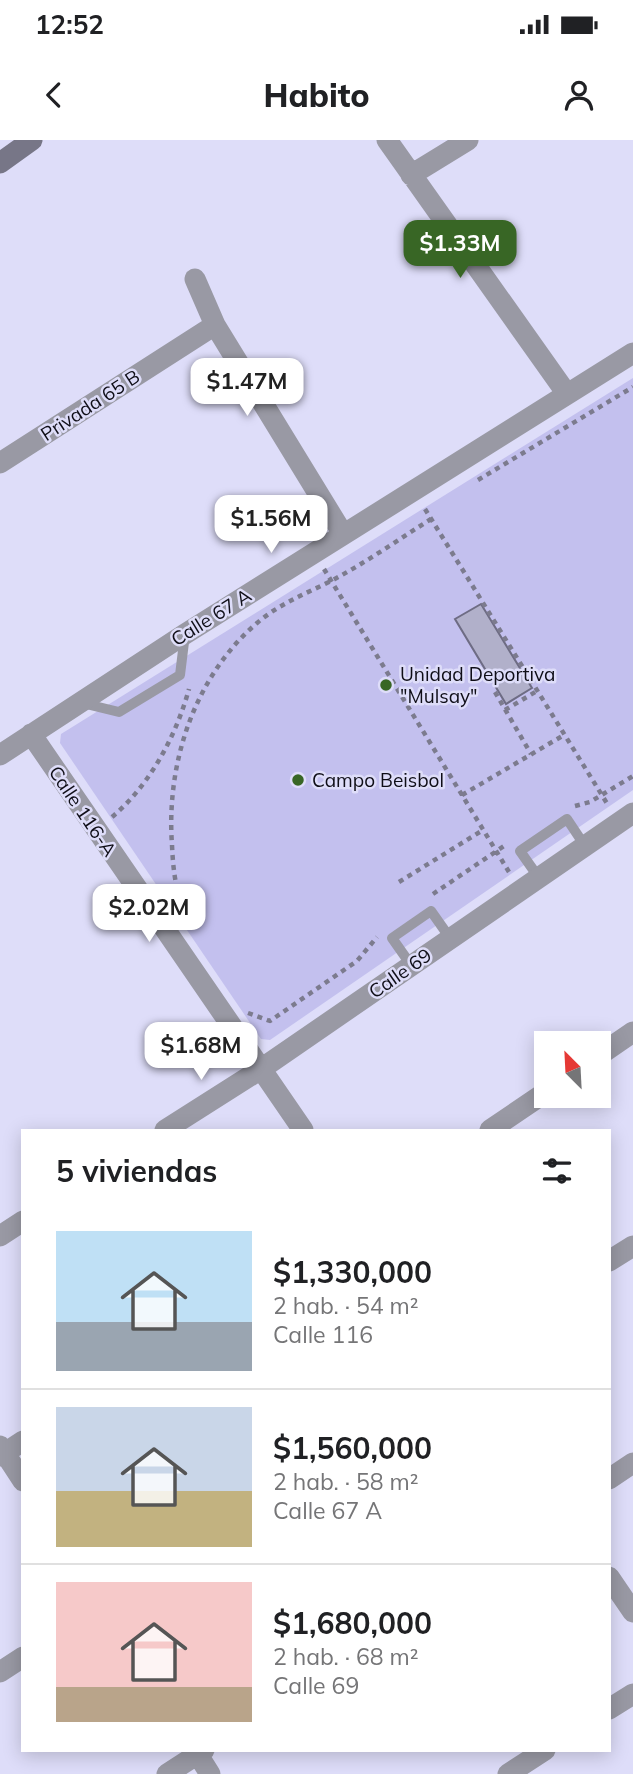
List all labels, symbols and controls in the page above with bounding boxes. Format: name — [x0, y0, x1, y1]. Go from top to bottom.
text: 12:52 — [35, 8, 104, 41]
text: Habito — [264, 75, 369, 115]
icon: back — [35, 76, 73, 114]
icon: person — [560, 76, 598, 114]
pin: $1.33M — [403, 220, 517, 280]
text: $1.33M — [420, 228, 500, 257]
pin: $1.47M — [190, 358, 304, 418]
street label: Privada 65 B — [36, 364, 144, 446]
text: $1.47M — [207, 366, 287, 395]
pin: $1.56M — [214, 496, 328, 555]
text: $1.56M — [231, 503, 311, 532]
street label: Calle 67 A — [166, 583, 256, 651]
place label: Unidad Deportiva "Mulsay" — [400, 662, 555, 708]
marker: Unidad Deportiva "Mulsay" — [378, 677, 394, 693]
street label: Calle 116-A — [44, 761, 122, 861]
place label: Campo Beisbol — [312, 768, 444, 792]
marker: Campo Beisbol — [290, 772, 306, 788]
pin: $2.02M — [92, 884, 206, 944]
text: $2.02M — [109, 892, 189, 921]
street label: Calle 69 — [364, 943, 436, 1003]
pin: $1.68M — [144, 1023, 258, 1082]
text: $1.68M — [161, 1030, 241, 1059]
north arrow — [534, 1031, 611, 1108]
map controls — [534, 1031, 611, 1108]
text: 5 viviendas — [56, 1152, 217, 1190]
icon: filters — [538, 1152, 576, 1190]
text: $1,330,000 — [273, 1253, 432, 1291]
icon: home — [112, 1259, 196, 1343]
text: 2 hab. · 54 m² — [273, 1291, 418, 1320]
text: Calle 116 — [273, 1320, 373, 1349]
text: $1,560,000 — [273, 1429, 432, 1467]
icon: home — [112, 1435, 196, 1519]
text: 2 hab. · 58 m² — [273, 1467, 418, 1496]
text: Calle 67 A — [273, 1496, 382, 1525]
text: $1,680,000 — [273, 1604, 432, 1642]
icon: home — [112, 1610, 196, 1694]
text: 2 hab. · 68 m² — [273, 1642, 418, 1671]
text: Calle 69 — [273, 1671, 359, 1700]

